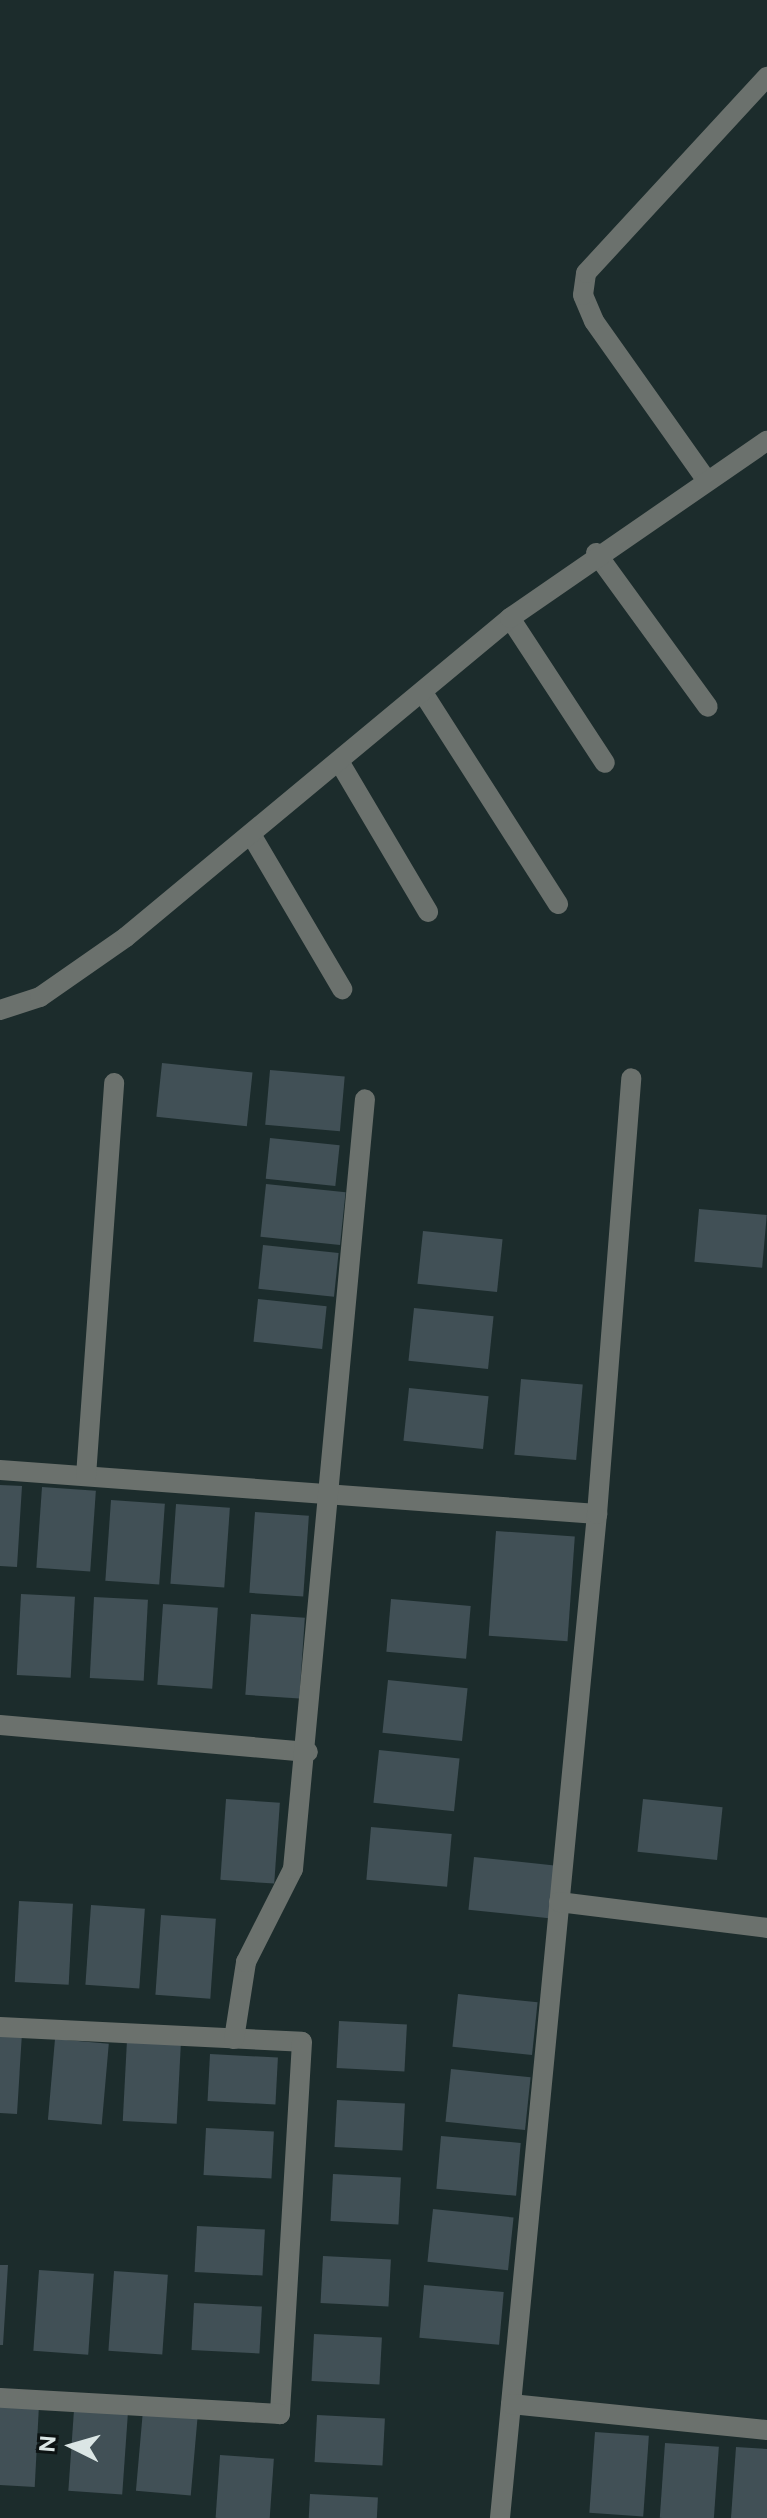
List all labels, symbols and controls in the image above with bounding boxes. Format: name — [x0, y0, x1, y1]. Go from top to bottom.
north arrow — [32, 2406, 112, 2486]
text: N — [33, 2434, 62, 2454]

